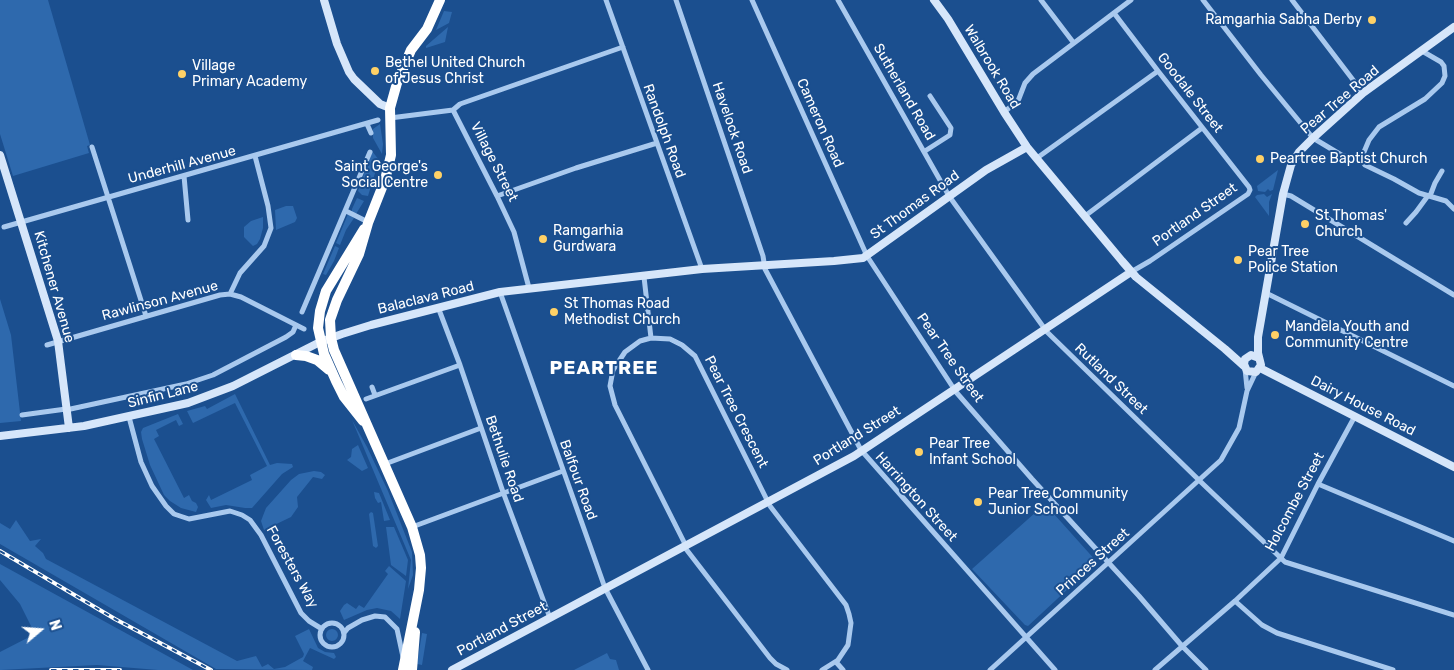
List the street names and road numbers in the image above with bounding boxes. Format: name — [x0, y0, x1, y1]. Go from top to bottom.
street label: Walbrook Road — [960, 22, 1024, 112]
street label: Sutherland Road — [870, 41, 938, 143]
street label: Goodale Street — [1154, 50, 1226, 136]
street label: Pear Tree Road — [1297, 62, 1383, 138]
street label: Cameron Road — [793, 76, 847, 170]
street label: Havelock Road — [708, 80, 756, 176]
street label: Randolph Road — [639, 82, 689, 180]
street label: Village Street — [467, 119, 521, 205]
street label: Underhill Avenue — [126, 143, 238, 187]
street label: St Thomas Road — [867, 167, 963, 243]
street label: Portland Street — [1149, 180, 1241, 250]
street label: Kitchener Avenue — [30, 229, 78, 345]
street label: Rawlinson Avenue — [100, 277, 220, 325]
street label: Balaclava Road — [376, 278, 476, 318]
street label: Pear Tree Street — [913, 310, 987, 406]
street label: Rutland Street — [1071, 340, 1151, 418]
street label: Pear Tree Crescent — [701, 353, 771, 471]
street label: Dairy House Road — [1308, 372, 1418, 440]
street label: Sinfin Lane — [126, 378, 200, 412]
street label: Portland Street — [810, 402, 904, 470]
street label: Bethulie Road — [481, 413, 527, 505]
street label: Balfour Road — [556, 438, 600, 522]
street label: Harrington Street — [871, 449, 961, 545]
street label: Holcombe Street — [1262, 450, 1328, 554]
street label: Foresters Way — [262, 523, 322, 611]
street label: Princes Street — [1053, 525, 1133, 599]
street label: Portland Street — [454, 598, 550, 660]

